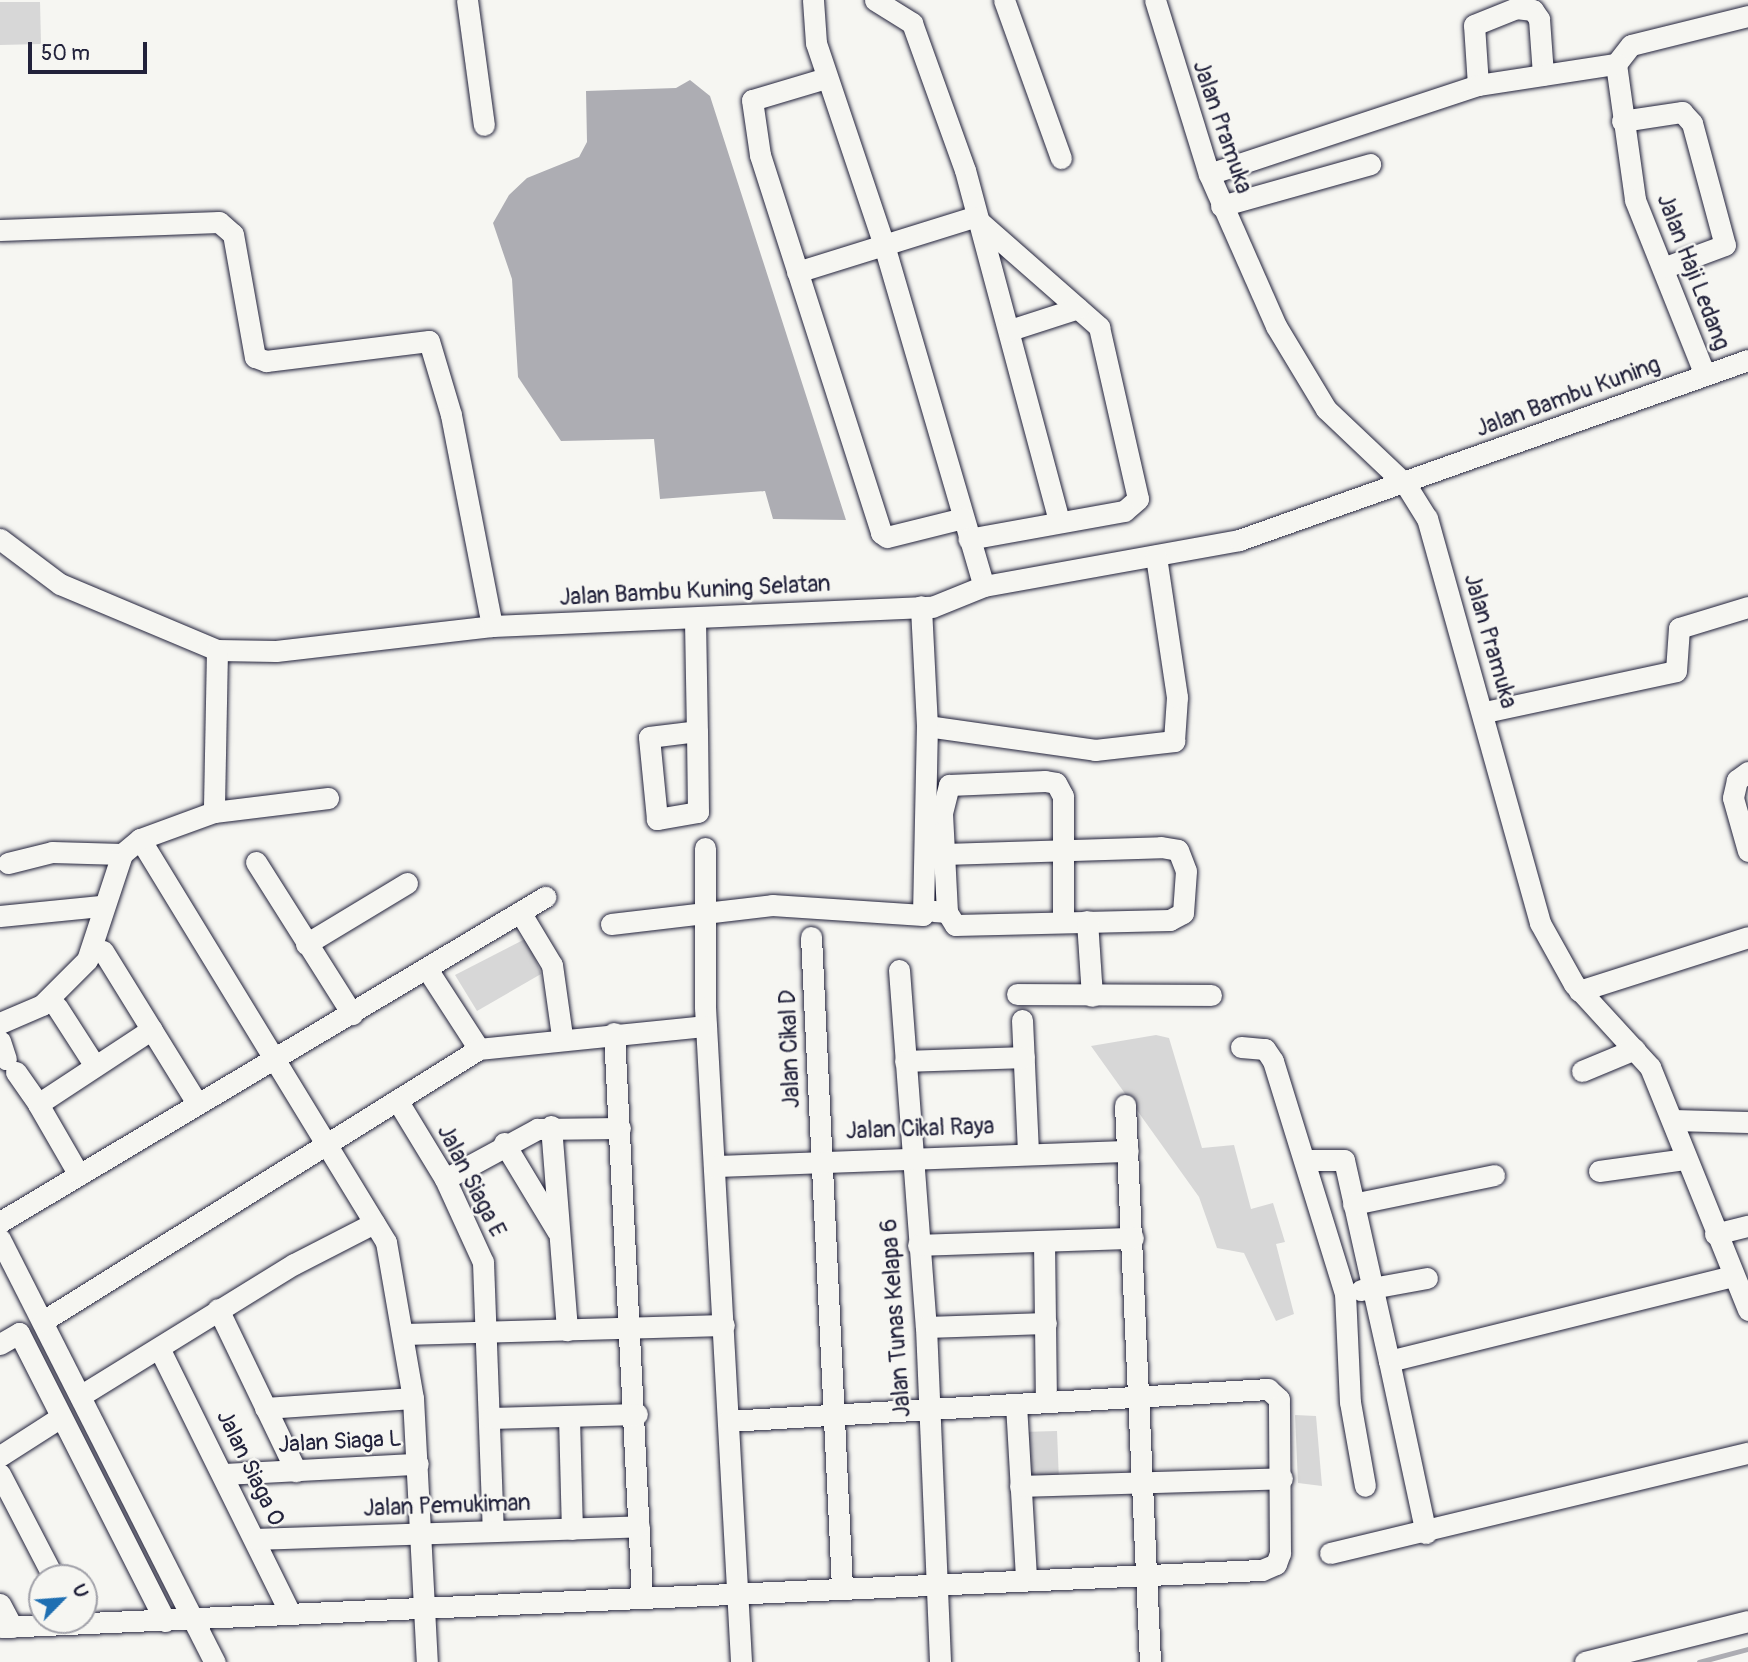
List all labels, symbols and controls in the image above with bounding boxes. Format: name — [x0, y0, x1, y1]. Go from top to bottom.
scale bar — [32, 28, 150, 72]
text: 50 m — [41, 40, 90, 67]
street label: Jalan Pramuka — [1186, 57, 1258, 197]
street label: Jalan Haji Ledang — [1651, 190, 1735, 354]
street label: Jalan Bambu Kuning — [1472, 351, 1664, 443]
street label: Jalan Bambu Kuning Selatan — [559, 570, 831, 612]
street label: Jalan Pramuka — [1458, 571, 1522, 711]
street label: Jalan Cikal D — [774, 989, 806, 1109]
street label: Jalan Cikal Raya — [845, 1113, 995, 1145]
street label: Jalan Siaga E — [431, 1120, 511, 1242]
street label: Jalan Tunas Kelapa 6 — [875, 1218, 917, 1418]
street label: Jalan Siaga O — [210, 1406, 290, 1530]
street label: Jalan Siaga L — [278, 1425, 402, 1459]
street label: Jalan Pemukiman — [363, 1489, 531, 1523]
north arrow — [28, 1564, 98, 1634]
text: U — [67, 1580, 94, 1602]

